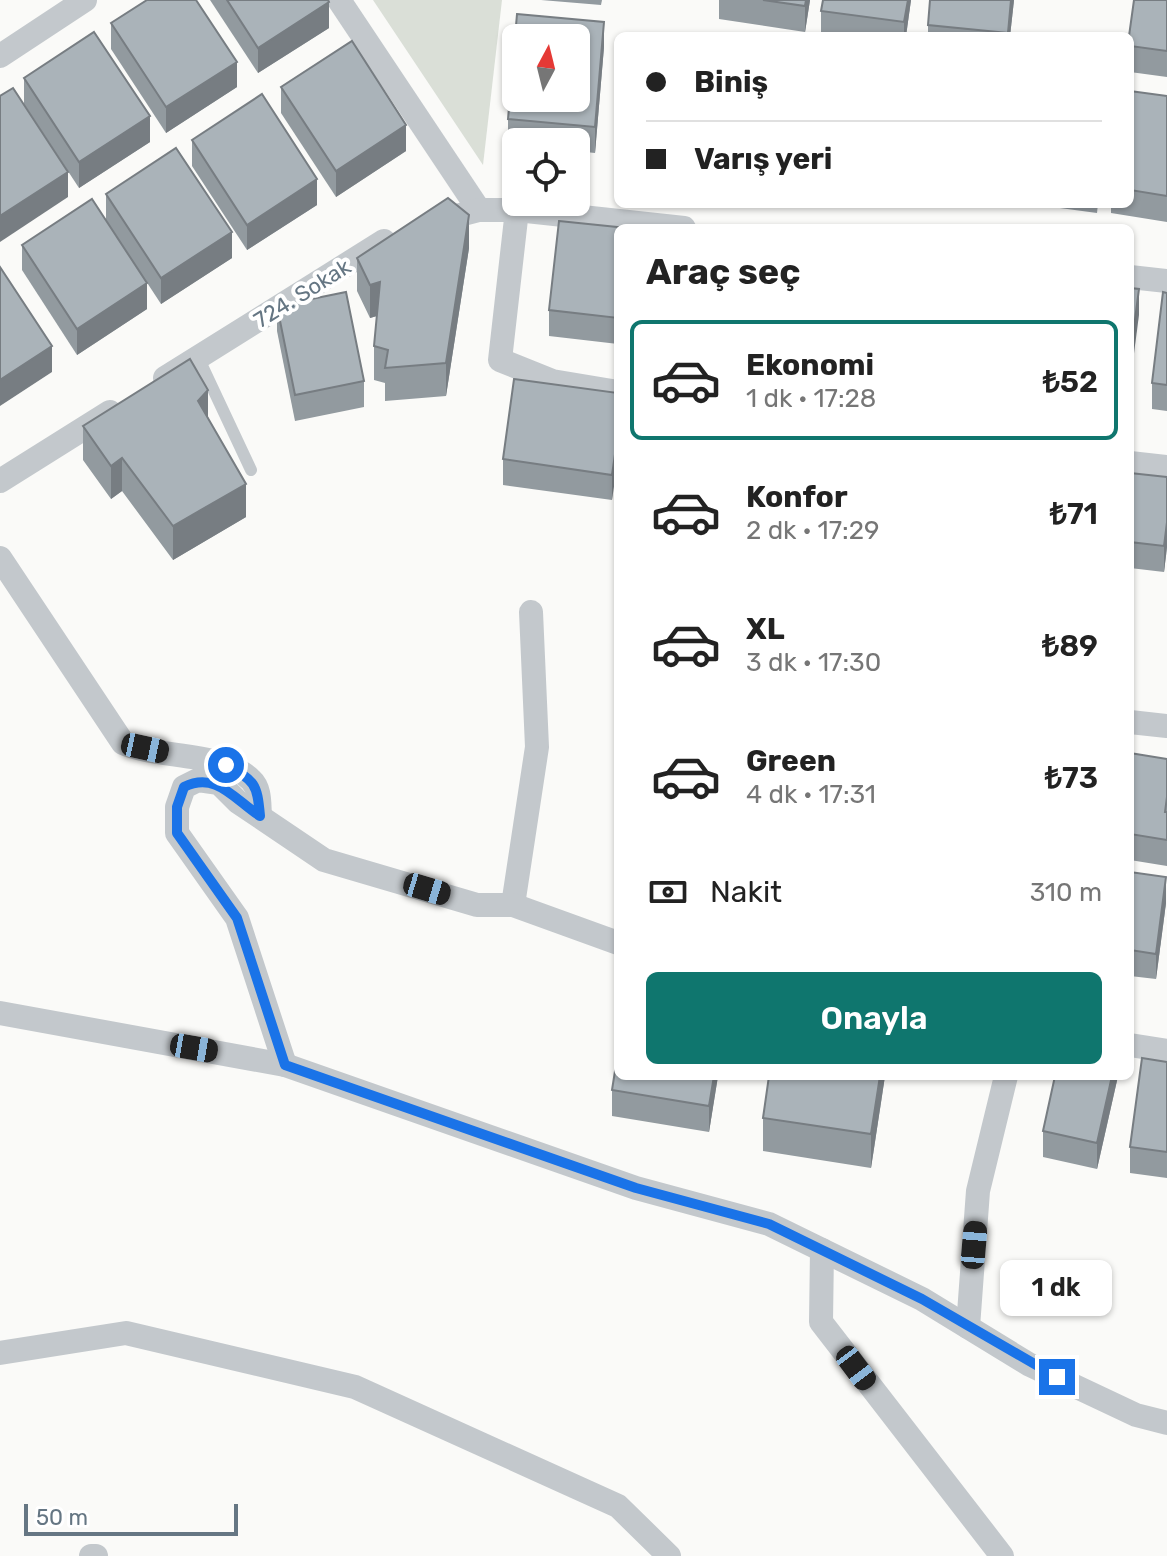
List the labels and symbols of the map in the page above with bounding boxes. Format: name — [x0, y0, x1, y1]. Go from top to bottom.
north arrow — [502, 24, 590, 112]
street label: 724. Sokak — [249, 253, 356, 334]
car — [119, 731, 171, 765]
route start — [208, 747, 244, 783]
car — [401, 871, 453, 907]
car — [168, 1032, 220, 1064]
car — [960, 1220, 988, 1270]
callout: 1 dk — [1001, 1261, 1113, 1317]
car — [832, 1342, 880, 1394]
route end — [1039, 1359, 1075, 1395]
scale bar — [24, 1500, 238, 1536]

